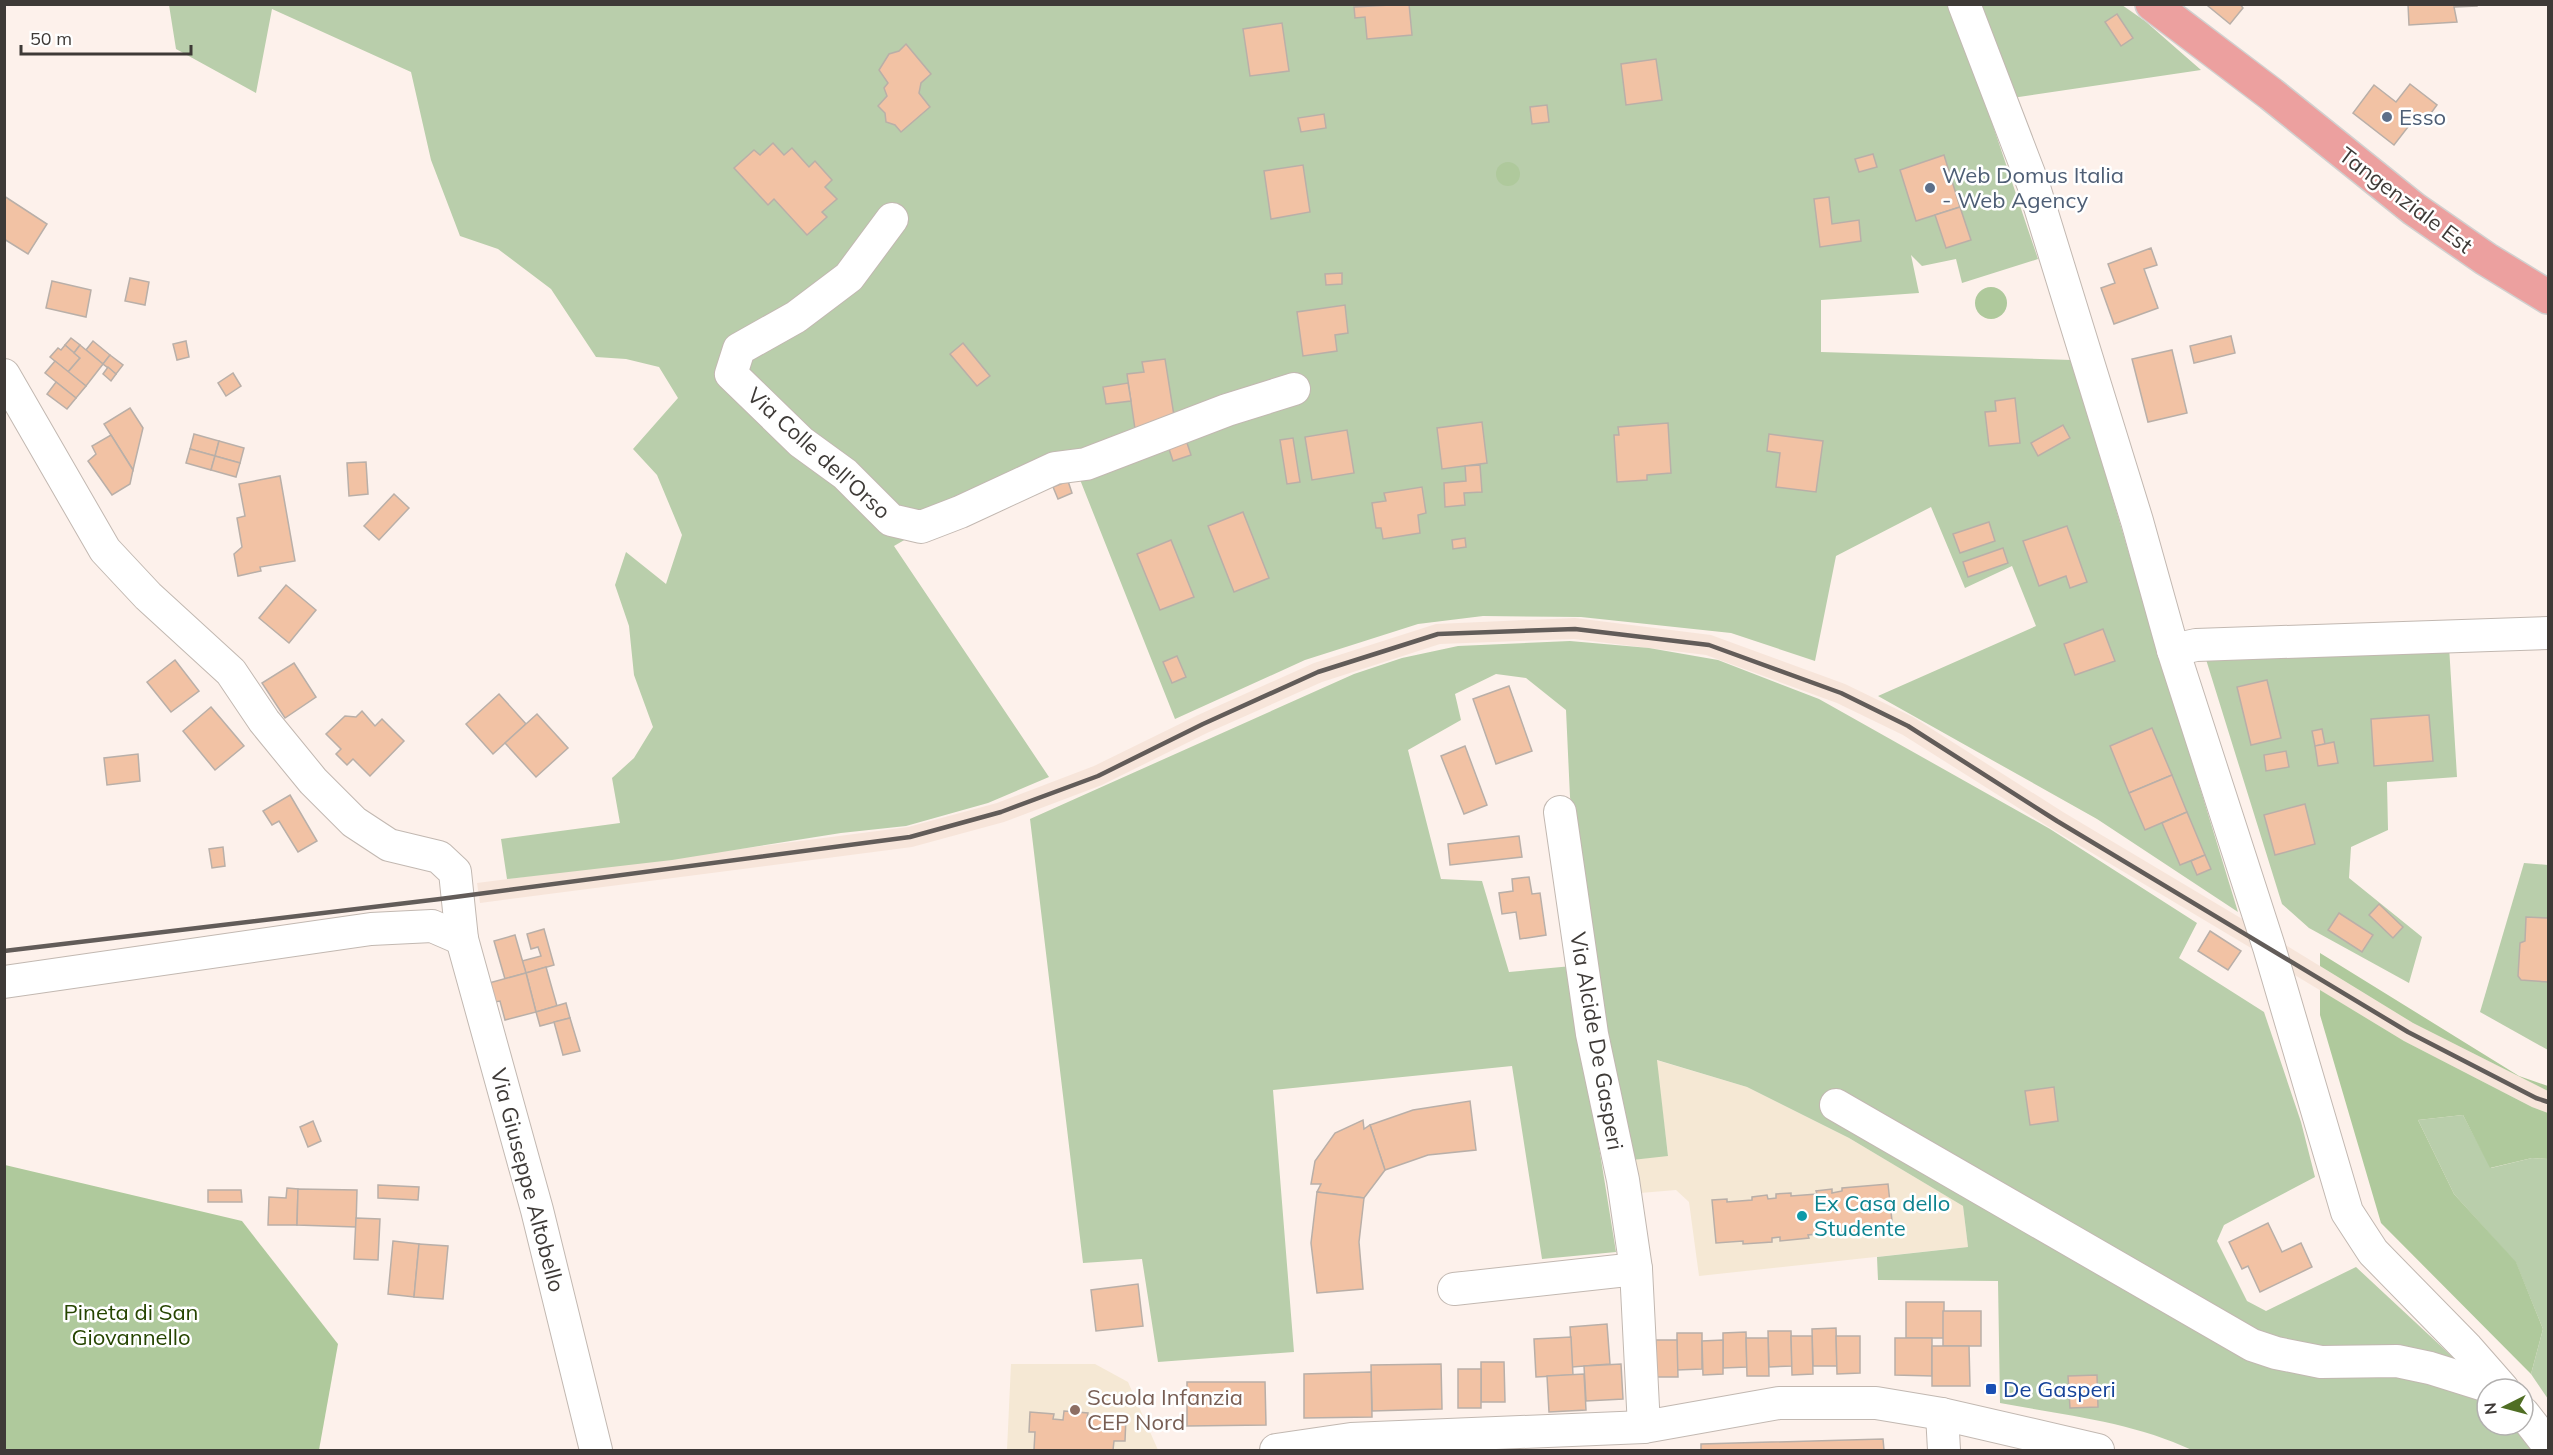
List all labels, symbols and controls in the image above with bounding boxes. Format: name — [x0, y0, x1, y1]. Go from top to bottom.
scale bar — [21, 18, 190, 56]
text: 50 m — [30, 27, 72, 50]
place label: Esso — [2399, 103, 2446, 131]
marker: Esso — [2380, 110, 2394, 124]
street label: Tangenziale Est — [2334, 141, 2479, 259]
place label: Web Domus Italia - Web Agency — [1942, 161, 2124, 214]
marker: Web Domus Italia - Web Agency — [1923, 181, 1937, 195]
street label: Via Colle dell'Orso — [741, 381, 897, 525]
street label: Via Alcide De Gasperi — [1564, 930, 1630, 1152]
street label: Via Giuseppe Altobello — [485, 1065, 571, 1295]
place label: Ex Casa dello Studente — [1814, 1189, 1950, 1242]
marker: Ex Casa dello Studente — [1795, 1209, 1809, 1223]
park label: Pineta di San Giovannello — [63, 1298, 199, 1351]
place label: De Gasperi — [2003, 1375, 2116, 1403]
north arrow — [2475, 1377, 2535, 1437]
marker: De Gasperi — [1984, 1382, 1998, 1396]
place label: Scuola Infanzia CEP Nord — [1087, 1383, 1243, 1436]
text: N — [2480, 1402, 2501, 1416]
marker: Scuola Infanzia CEP Nord — [1068, 1403, 1082, 1417]

